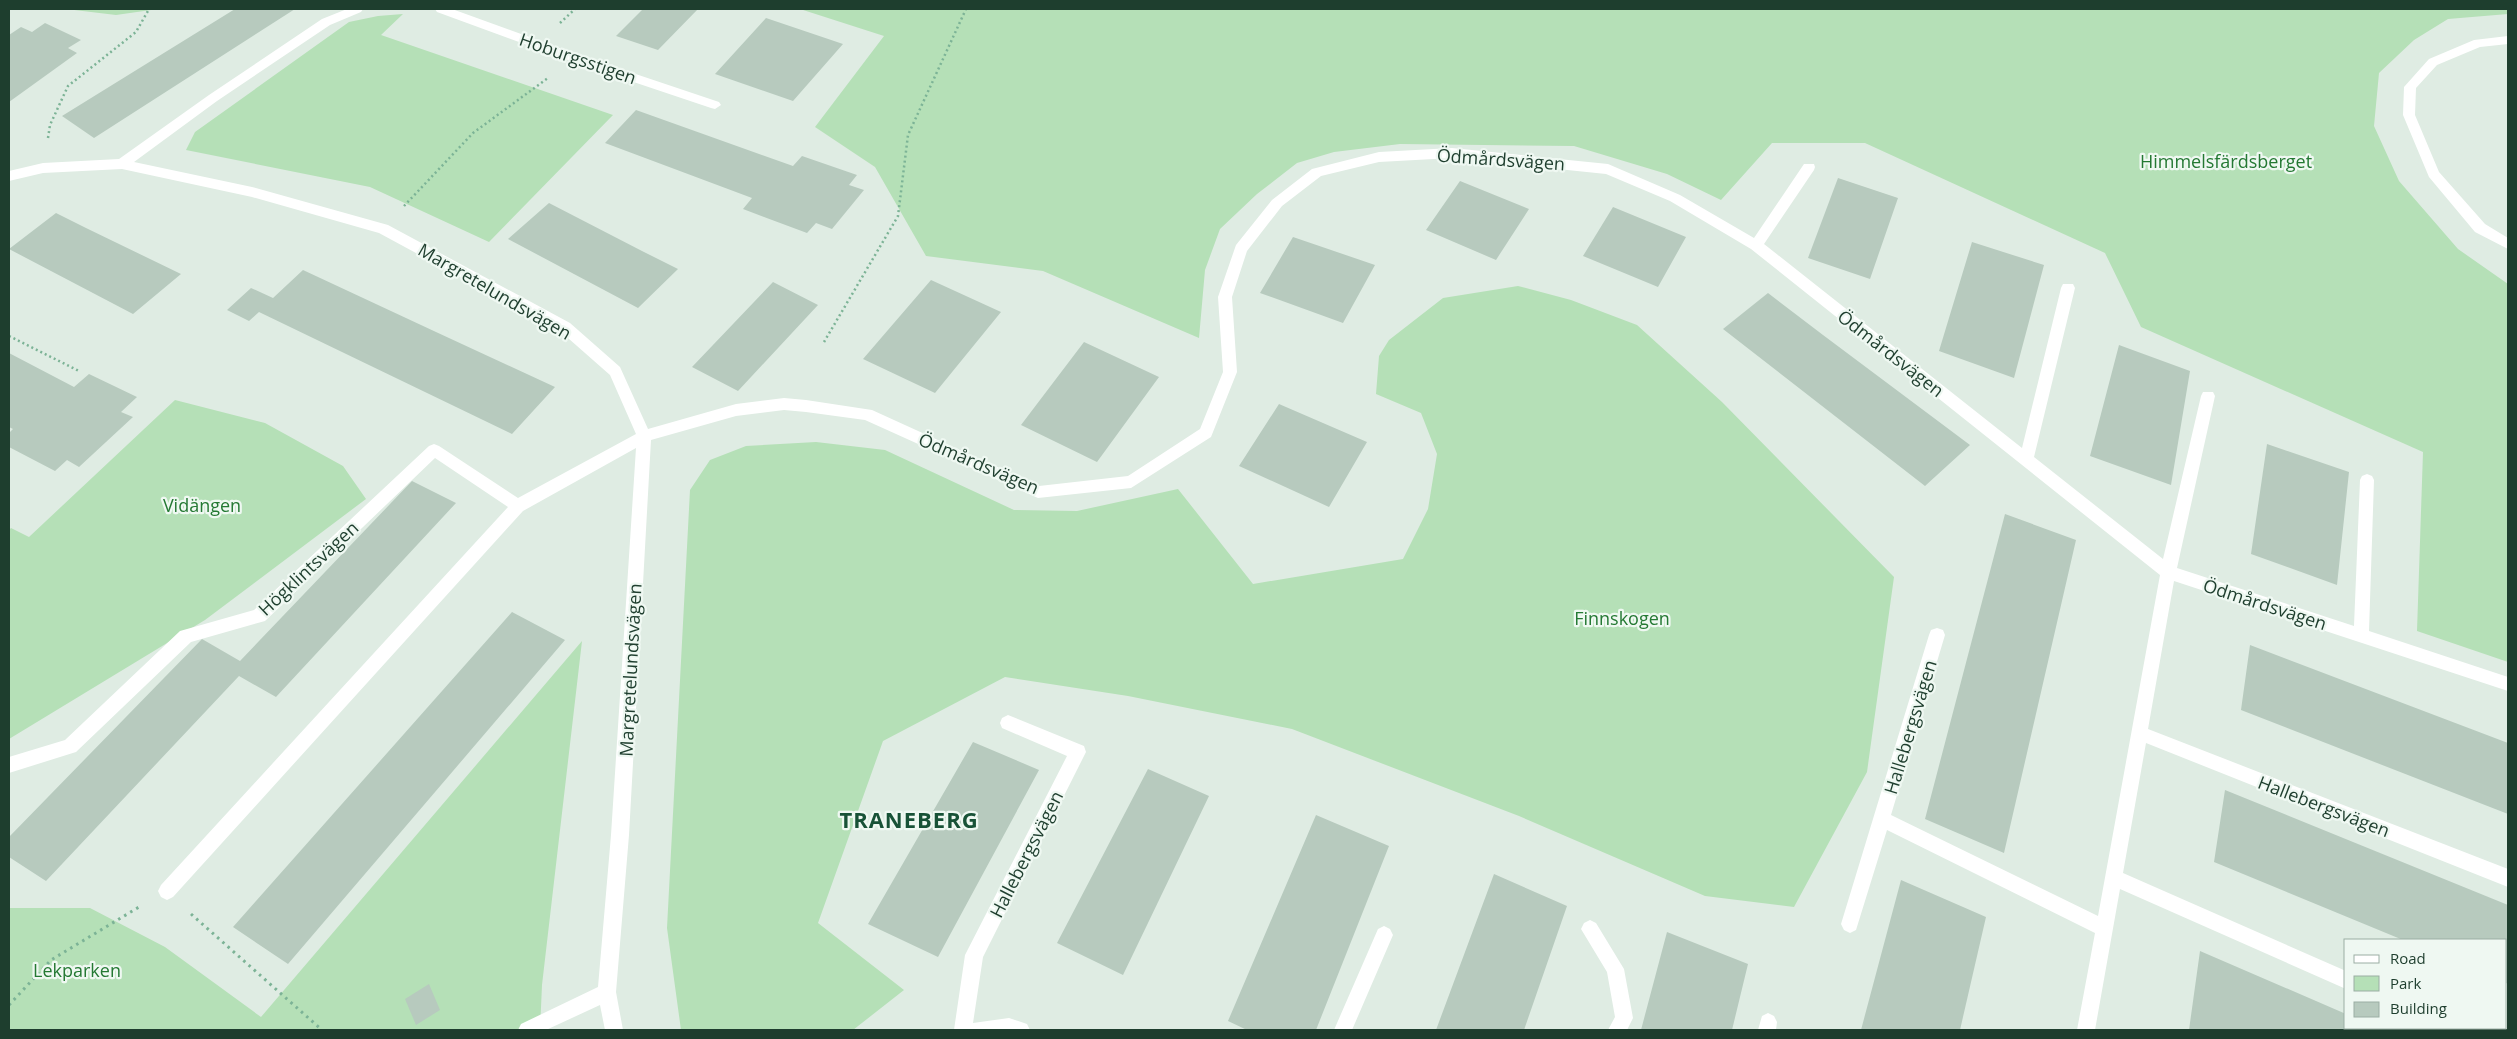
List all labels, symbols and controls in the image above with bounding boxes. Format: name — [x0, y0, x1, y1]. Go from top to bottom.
street label: Hoburgsstigen — [516, 27, 640, 89]
street label: Ödmårdsvägen — [1436, 143, 1566, 175]
park label: Himmelsfärdsberget — [2140, 149, 2312, 173]
street label: Margretelundsvägen — [414, 237, 576, 345]
street label: Ödmårdsvägen — [1833, 304, 1949, 402]
street label: Ödmårdsvägen — [915, 427, 1043, 499]
park label: Vidängen — [163, 493, 241, 517]
street label: Högklintsvägen — [253, 515, 363, 621]
street label: Ödmårdsvägen — [2200, 573, 2330, 635]
street label: Margretelundsvägen — [613, 583, 647, 757]
park label: Finnskogen — [1574, 606, 1670, 630]
street label: Hallebergsvägen — [1878, 657, 1942, 797]
street label: Hallebergsvägen — [2255, 770, 2393, 842]
street label: Hallebergsvägen — [984, 787, 1068, 921]
district label: TRANEBERG — [839, 804, 979, 834]
legend — [2344, 939, 2507, 1029]
text: Road — [2390, 948, 2426, 968]
park label: Lekparken — [33, 958, 121, 982]
text: Park — [2390, 973, 2421, 993]
text: Building — [2390, 998, 2447, 1018]

